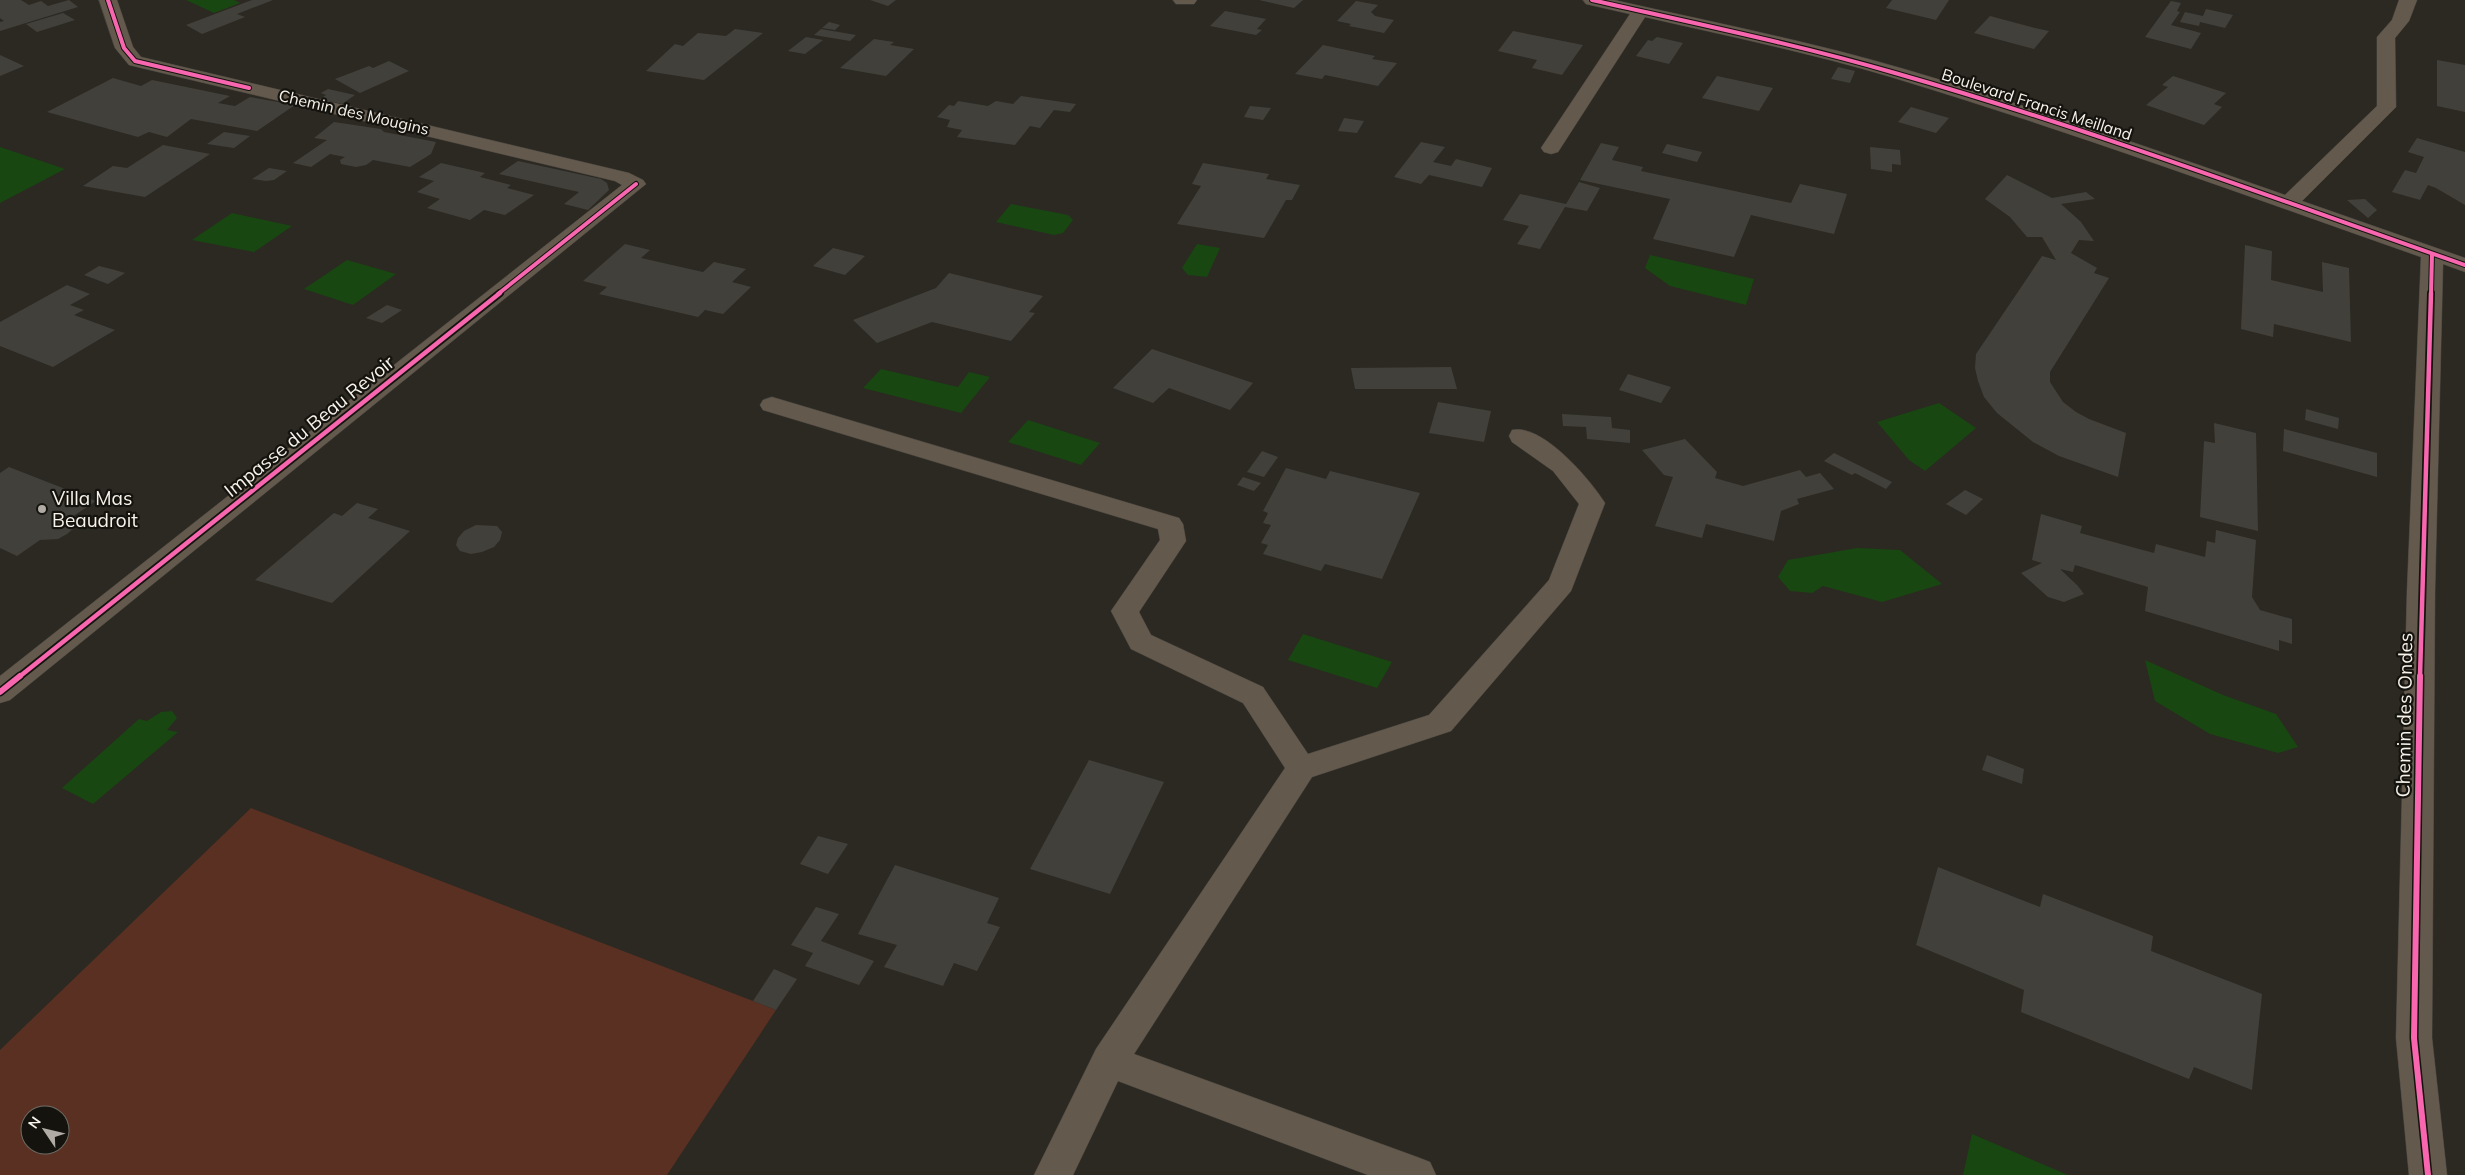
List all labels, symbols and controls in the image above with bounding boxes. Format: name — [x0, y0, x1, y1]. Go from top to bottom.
street label: Boulevard Francis Meilland — [1939, 64, 2135, 144]
street label: Chemin des Mougins — [277, 85, 431, 139]
street label: Impasse du Beau Revoir — [219, 350, 399, 502]
place label: Villa Mas Beaudroit — [52, 486, 138, 532]
marker: Villa Mas Beaudroit — [36, 503, 48, 515]
street label: Chemin des Ondes — [2391, 632, 2417, 798]
north arrow — [20, 1105, 70, 1155]
text: N — [24, 1113, 45, 1132]

